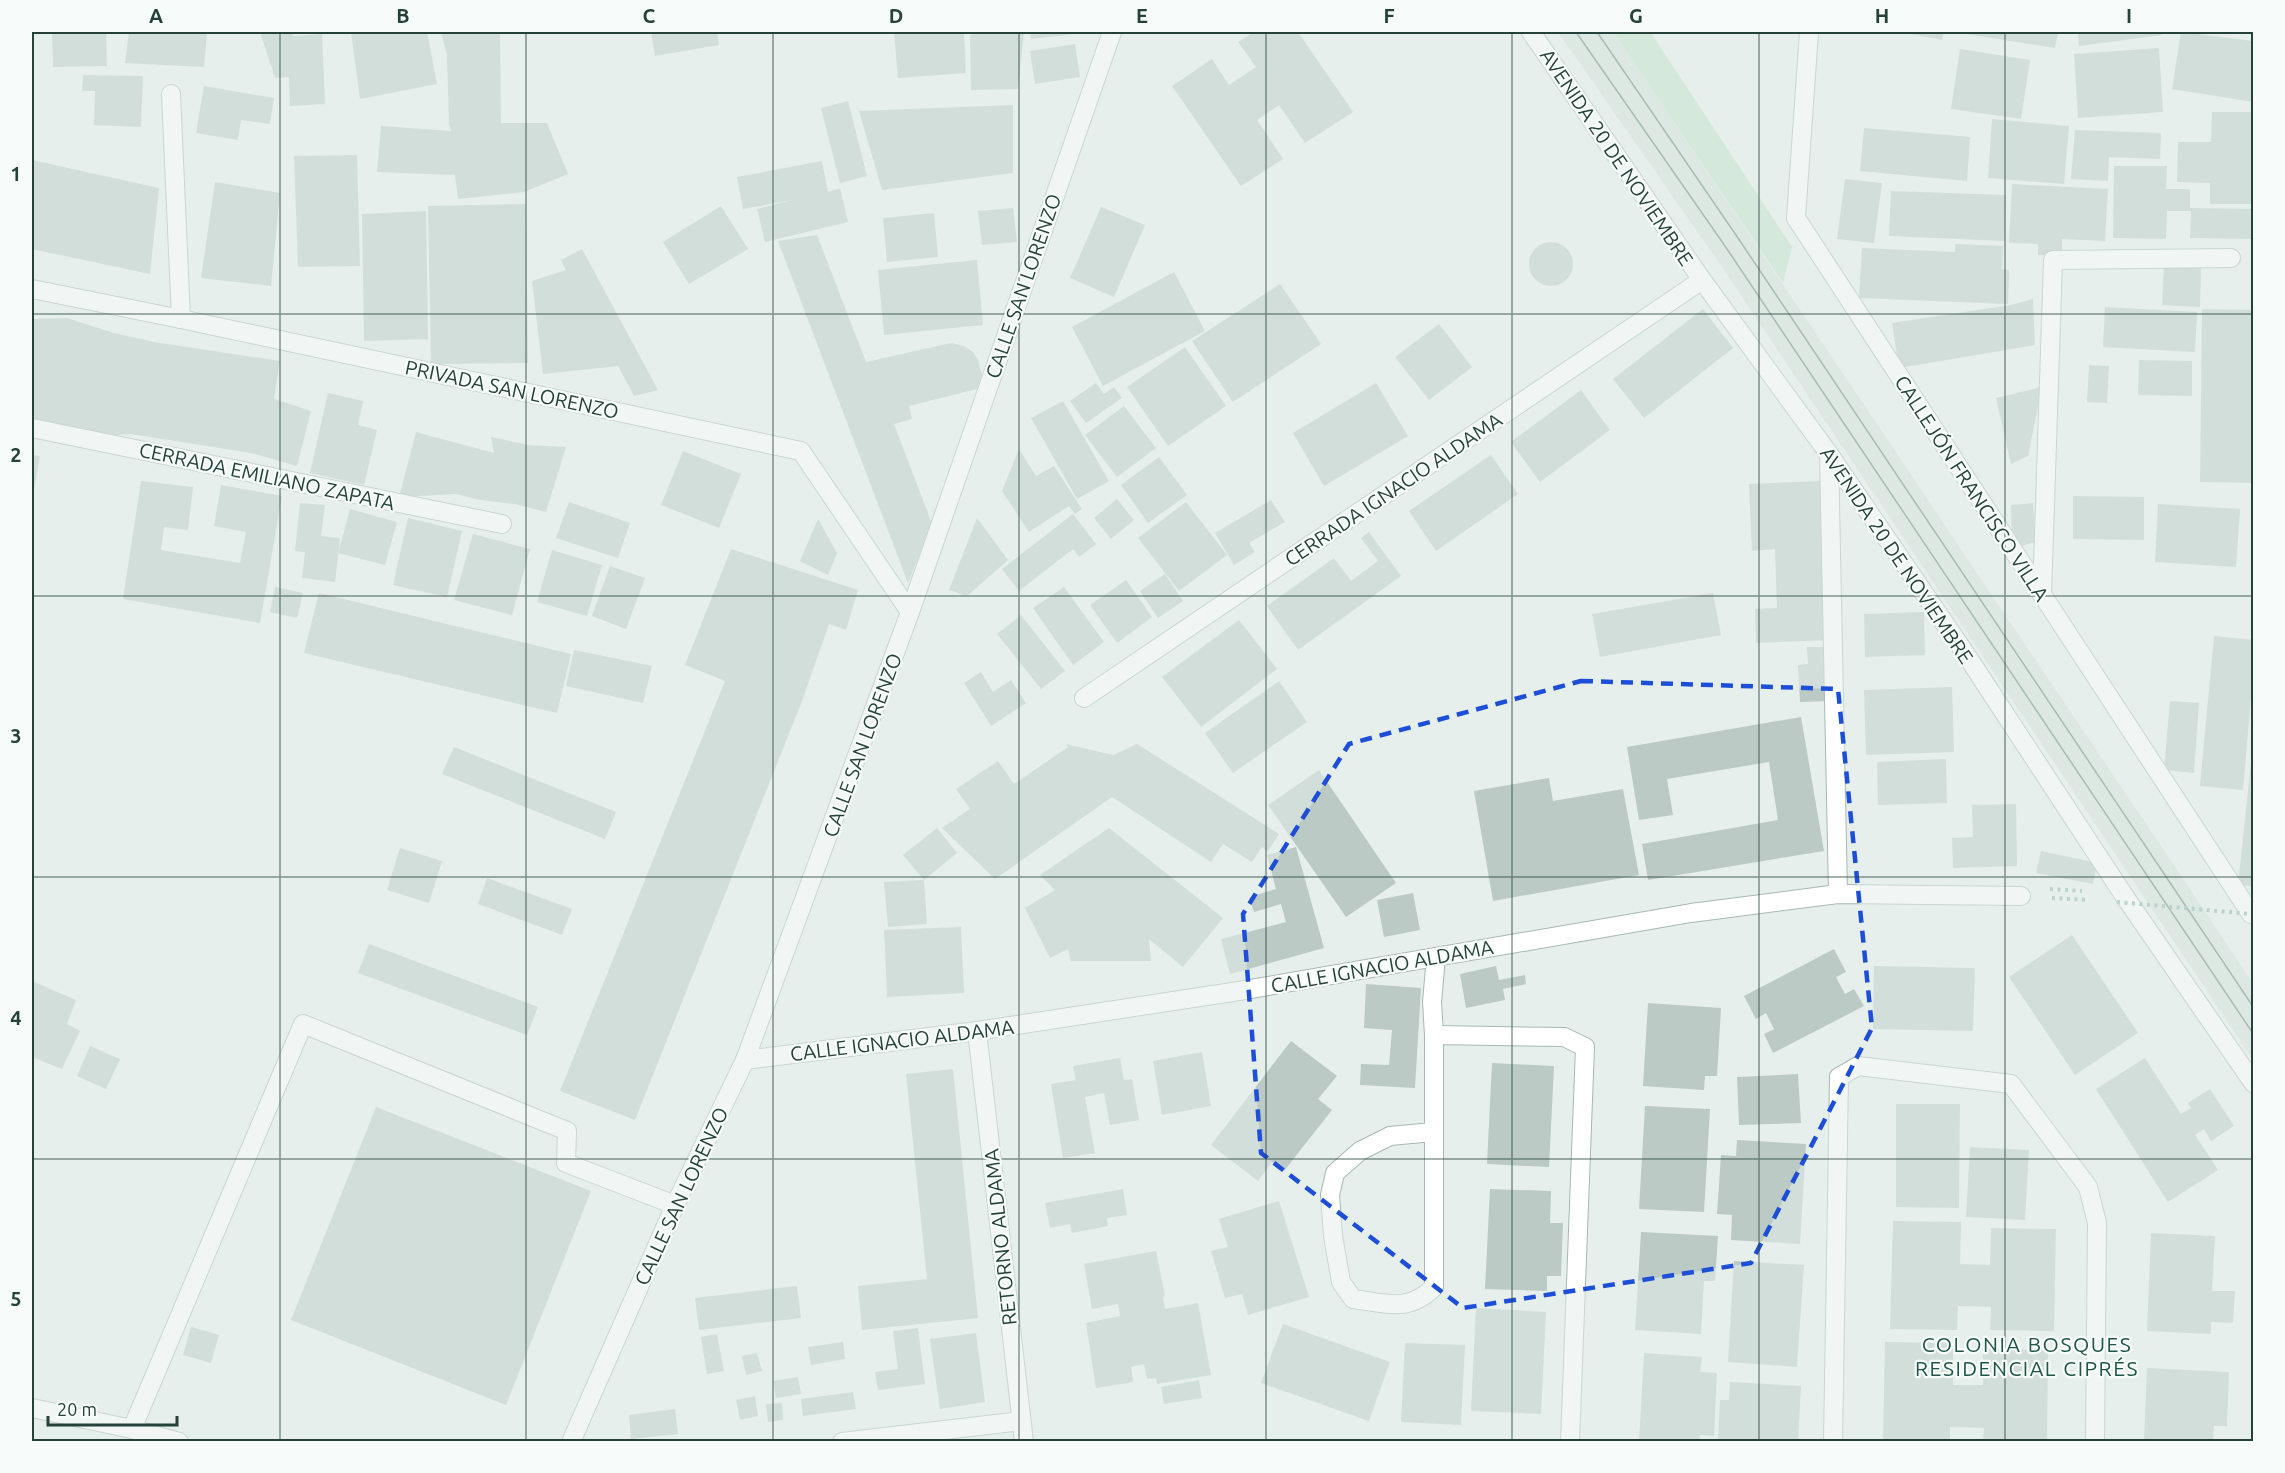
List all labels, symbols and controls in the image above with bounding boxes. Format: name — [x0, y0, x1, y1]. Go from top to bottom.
text: A — [149, 4, 163, 27]
text: B — [396, 4, 410, 27]
text: C — [643, 4, 656, 27]
text: D — [889, 4, 903, 27]
text: E — [1136, 4, 1148, 27]
text: F — [1383, 4, 1395, 27]
text: G — [1629, 4, 1643, 27]
text: H — [1875, 4, 1889, 27]
text: I — [2126, 4, 2132, 27]
street label: AVENIDA 20 DE NOVIEMBRE — [1536, 44, 1698, 270]
text: 1 — [10, 162, 22, 185]
street label: CALLE SAN LORENZO — [981, 191, 1065, 381]
street label: PRIVADA SAN LORENZO — [403, 355, 621, 423]
street label: CALLEJÓN FRANCISCO VILLA — [1890, 371, 2054, 605]
street label: CERRADA IGNACIO ALDAMA — [1280, 408, 1506, 570]
street label: CERRADA EMILIANO ZAPATA — [137, 438, 397, 514]
street label: AVENIDA 20 DE NOVIEMBRE — [1816, 442, 1978, 668]
text: 2 — [10, 443, 22, 466]
street label: CALLE SAN LORENZO — [818, 650, 906, 840]
text: 3 — [10, 724, 22, 747]
street label: CALLE IGNACIO ALDAMA — [1269, 935, 1495, 997]
text: 4 — [10, 1006, 22, 1029]
street label: CALLE IGNACIO ALDAMA — [789, 1015, 1015, 1065]
street label: CALLE SAN LORENZO — [630, 1103, 732, 1289]
street label: RETORNO ALDAMA — [979, 1148, 1021, 1326]
text: 5 — [10, 1287, 22, 1310]
district label: COLONIA BOSQUES RESIDENCIAL CIPRÉS — [1915, 1332, 2139, 1380]
scale bar — [48, 1389, 177, 1427]
text: 20 m — [57, 1399, 97, 1419]

